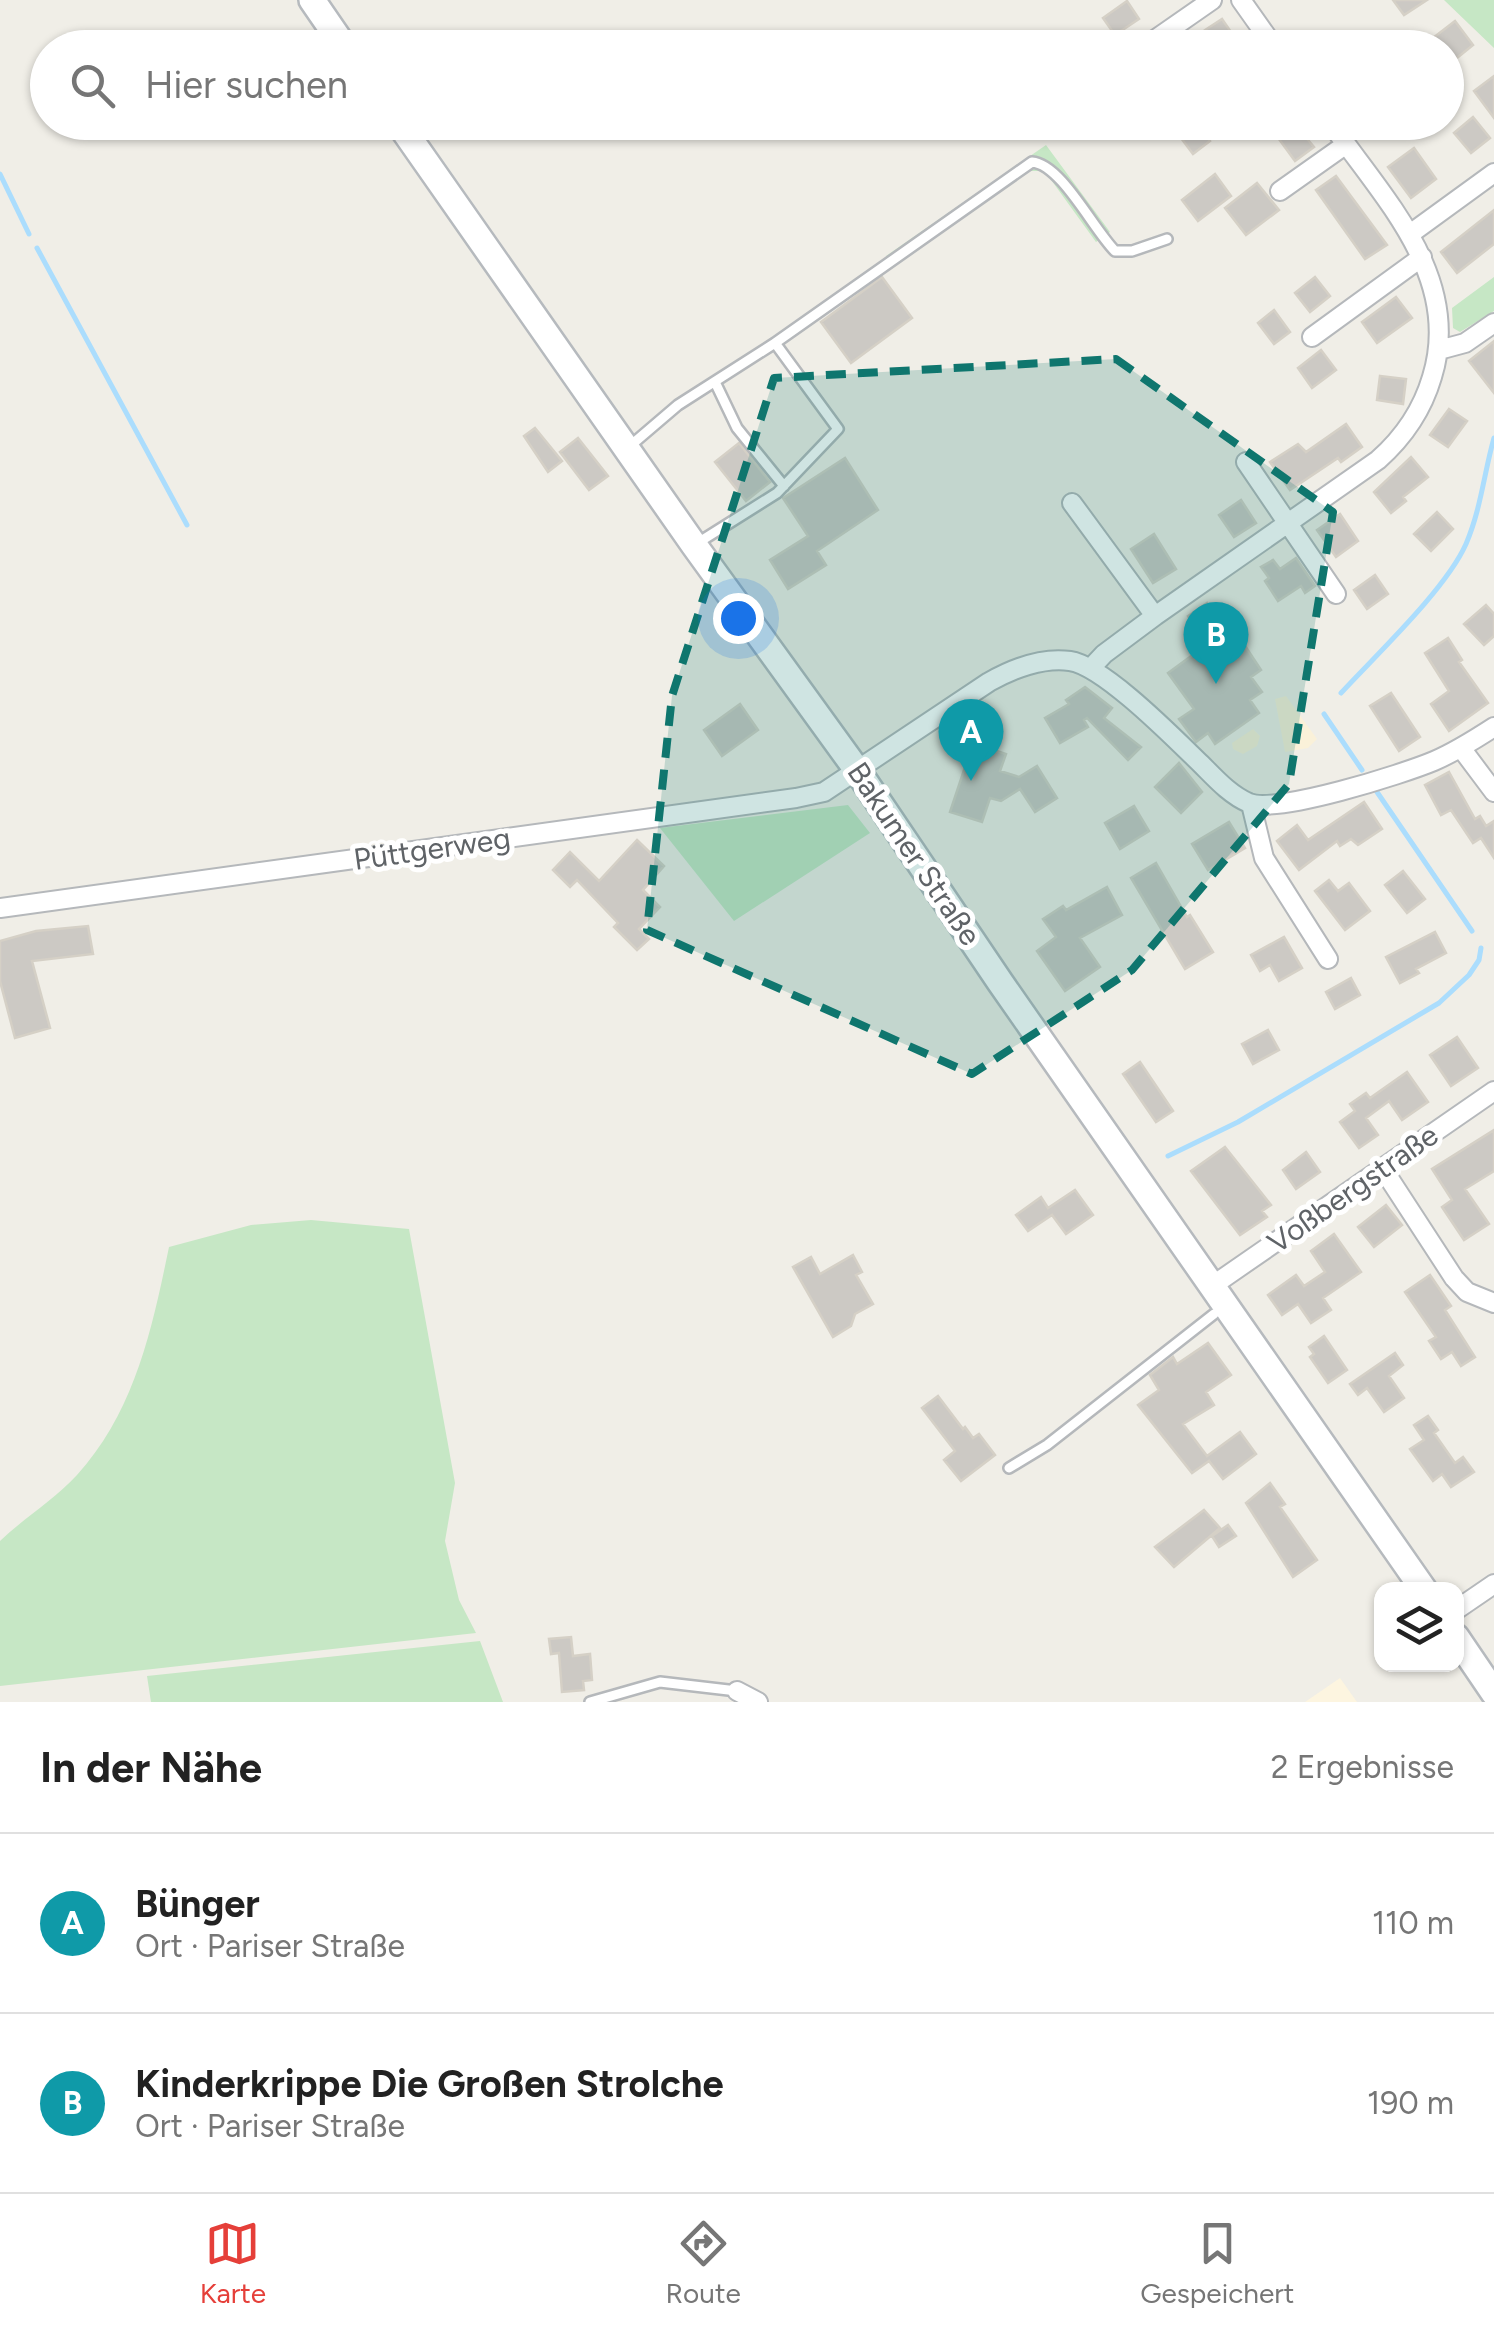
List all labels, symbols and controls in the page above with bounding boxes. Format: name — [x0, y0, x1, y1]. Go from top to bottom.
search box — [30, 30, 1464, 140]
icon: search — [65, 58, 120, 113]
text: Hier suchen — [145, 62, 348, 108]
your location — [713, 593, 764, 644]
pin: B — [1184, 602, 1248, 684]
pin: A — [938, 698, 1004, 781]
street label: Bakumer Straße — [840, 755, 989, 952]
street label: Püttgerweg — [351, 819, 513, 878]
street label: Voßbergstraße — [1260, 1116, 1445, 1261]
map controls — [1374, 1582, 1464, 1672]
button: layers — [1374, 1582, 1464, 1672]
text: In der Nähe — [40, 1742, 262, 1793]
text: 2 Ergebnisse — [1271, 1748, 1454, 1786]
text: Bünger — [135, 1881, 260, 1927]
text: A — [61, 1904, 84, 1942]
text: 110 m — [1372, 1904, 1454, 1942]
text: Ort · Pariser Straße — [135, 1927, 405, 1965]
text: Kinderkrippe Die Großen Strolche — [135, 2061, 723, 2107]
text: B — [63, 2084, 82, 2122]
text: 190 m — [1367, 2084, 1454, 2122]
text: Ort · Pariser Straße — [135, 2107, 405, 2145]
tab: Karte — [200, 2216, 266, 2310]
tab: Route — [666, 2216, 741, 2310]
tab: Gespeichert — [1140, 2216, 1294, 2310]

